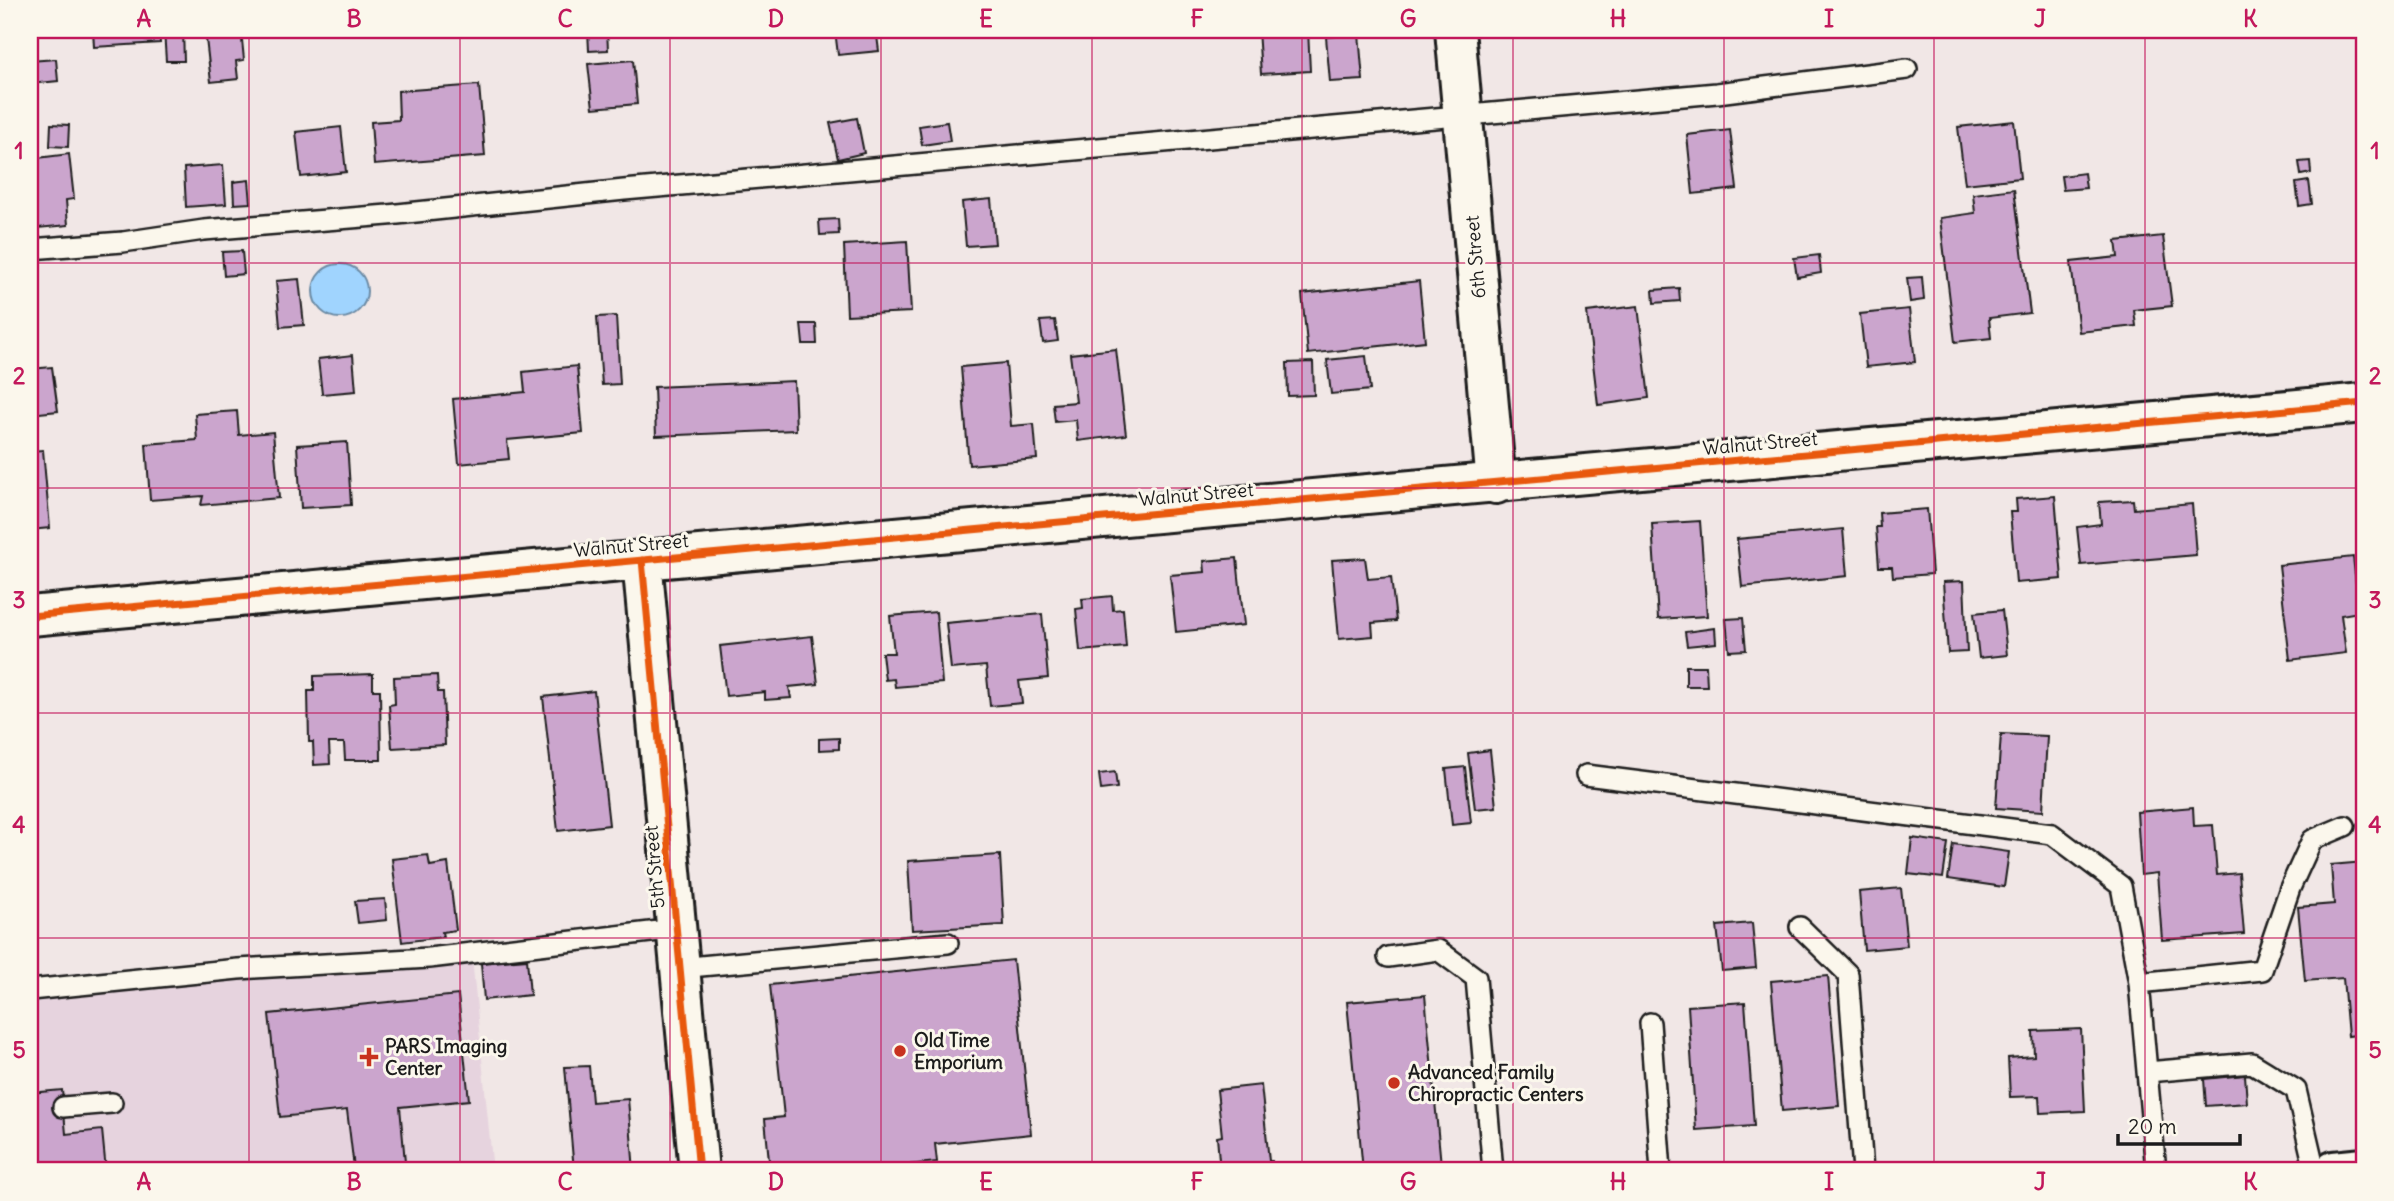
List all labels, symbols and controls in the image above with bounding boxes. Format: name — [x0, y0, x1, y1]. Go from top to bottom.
text: A — [137, 4, 152, 33]
text: B — [346, 4, 362, 33]
text: C — [557, 4, 573, 33]
text: D — [768, 4, 784, 33]
text: E — [979, 4, 993, 33]
text: F — [1190, 4, 1204, 33]
text: G — [1400, 4, 1416, 33]
text: H — [1610, 4, 1626, 33]
text: I — [1824, 4, 1834, 33]
text: J — [2034, 4, 2046, 33]
text: K — [2243, 4, 2258, 33]
text: 1 — [14, 136, 24, 165]
text: 1 — [2370, 136, 2380, 165]
street label: 6th Street — [1459, 214, 1491, 300]
text: 2 — [13, 361, 26, 390]
text: 2 — [2369, 361, 2382, 390]
street label: Walnut Street — [1701, 426, 1819, 460]
street label: Walnut Street — [1137, 477, 1255, 511]
street label: Walnut Street — [572, 528, 690, 562]
text: 3 — [12, 585, 26, 614]
text: 3 — [2368, 585, 2382, 614]
text: 4 — [12, 810, 26, 839]
text: 4 — [2368, 810, 2382, 839]
street label: 5th Street — [638, 824, 670, 910]
place label: Old Time Emporium — [914, 1028, 1003, 1074]
place label: PARS Imaging Center — [385, 1034, 507, 1080]
text: 5 — [12, 1035, 26, 1064]
text: 5 — [2368, 1035, 2382, 1064]
marker: Old Time Emporium — [892, 1043, 908, 1059]
marker: PARS Imaging Center — [359, 1047, 379, 1067]
place label: Advanced Family Chiropractic Centers — [1408, 1060, 1584, 1106]
marker: Advanced Family Chiropractic Centers — [1386, 1075, 1402, 1091]
scale bar — [2118, 1103, 2240, 1147]
text: 20 m — [2128, 1113, 2177, 1140]
text: A — [137, 1167, 152, 1196]
text: B — [346, 1167, 362, 1196]
text: C — [557, 1167, 573, 1196]
text: D — [768, 1167, 784, 1196]
text: E — [979, 1167, 993, 1196]
text: F — [1190, 1167, 1204, 1196]
text: G — [1400, 1167, 1416, 1196]
text: H — [1610, 1167, 1626, 1196]
text: I — [1824, 1167, 1834, 1196]
text: J — [2034, 1167, 2046, 1196]
text: K — [2243, 1167, 2258, 1196]

